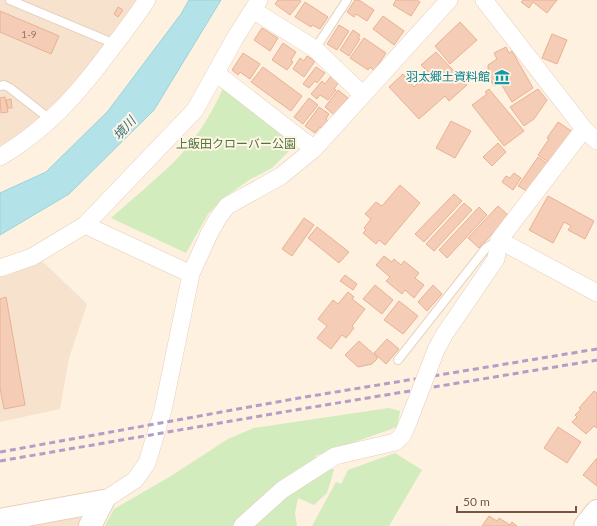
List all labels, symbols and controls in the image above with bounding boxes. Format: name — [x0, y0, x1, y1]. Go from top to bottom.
house number: 1-9 — [21, 28, 37, 40]
museum icon: 羽太郷土資料館 — [493, 68, 511, 86]
place label: 羽太郷土資料館 — [406, 69, 490, 84]
water label: 境川 — [109, 112, 140, 143]
park label: 上飯田クローバー公園 — [176, 136, 296, 151]
scale bar — [457, 488, 576, 514]
text: 50 m — [463, 494, 490, 509]

